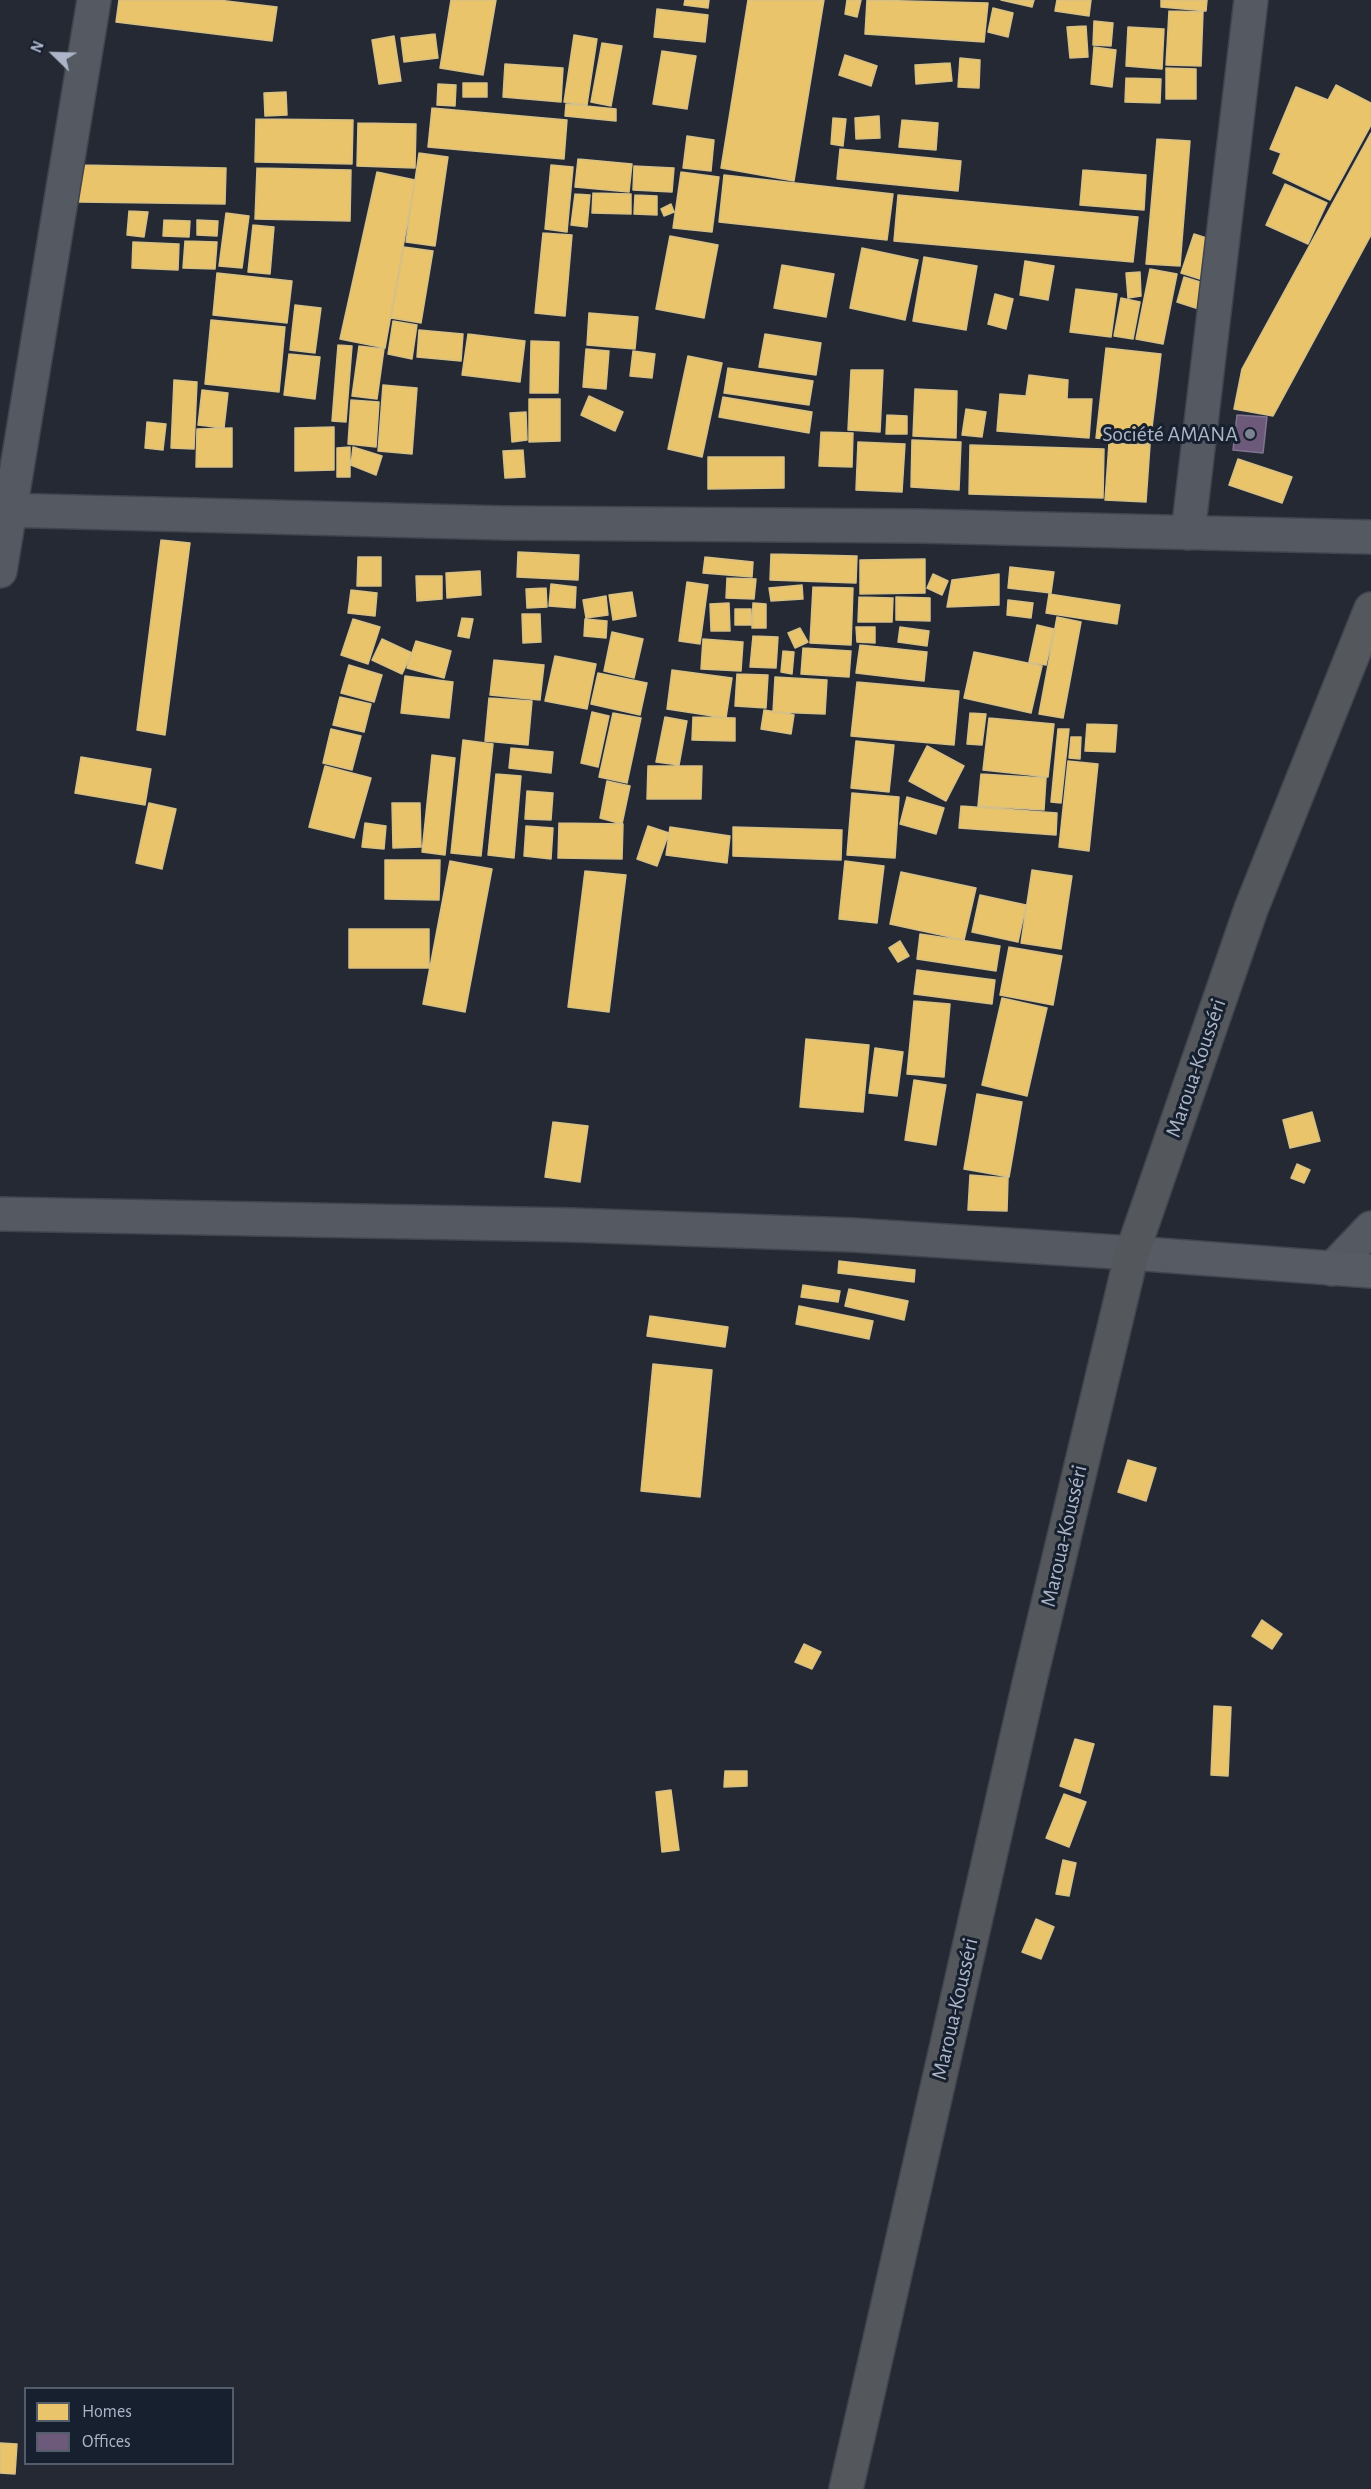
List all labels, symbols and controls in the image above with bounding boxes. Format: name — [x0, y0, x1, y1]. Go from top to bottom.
north arrow — [24, 24, 84, 84]
text: N — [28, 39, 47, 55]
place label: Société AMANA — [1102, 421, 1238, 447]
marker: Société AMANA — [1243, 427, 1257, 441]
street label: Maroua-Kousséri — [1160, 995, 1232, 1141]
street label: Maroua-Kousséri — [1035, 1462, 1093, 1610]
street label: Maroua-Kousséri — [926, 1935, 984, 2083]
legend — [24, 2387, 234, 2465]
text: Homes — [82, 2403, 132, 2421]
text: Offices — [82, 2433, 131, 2451]

